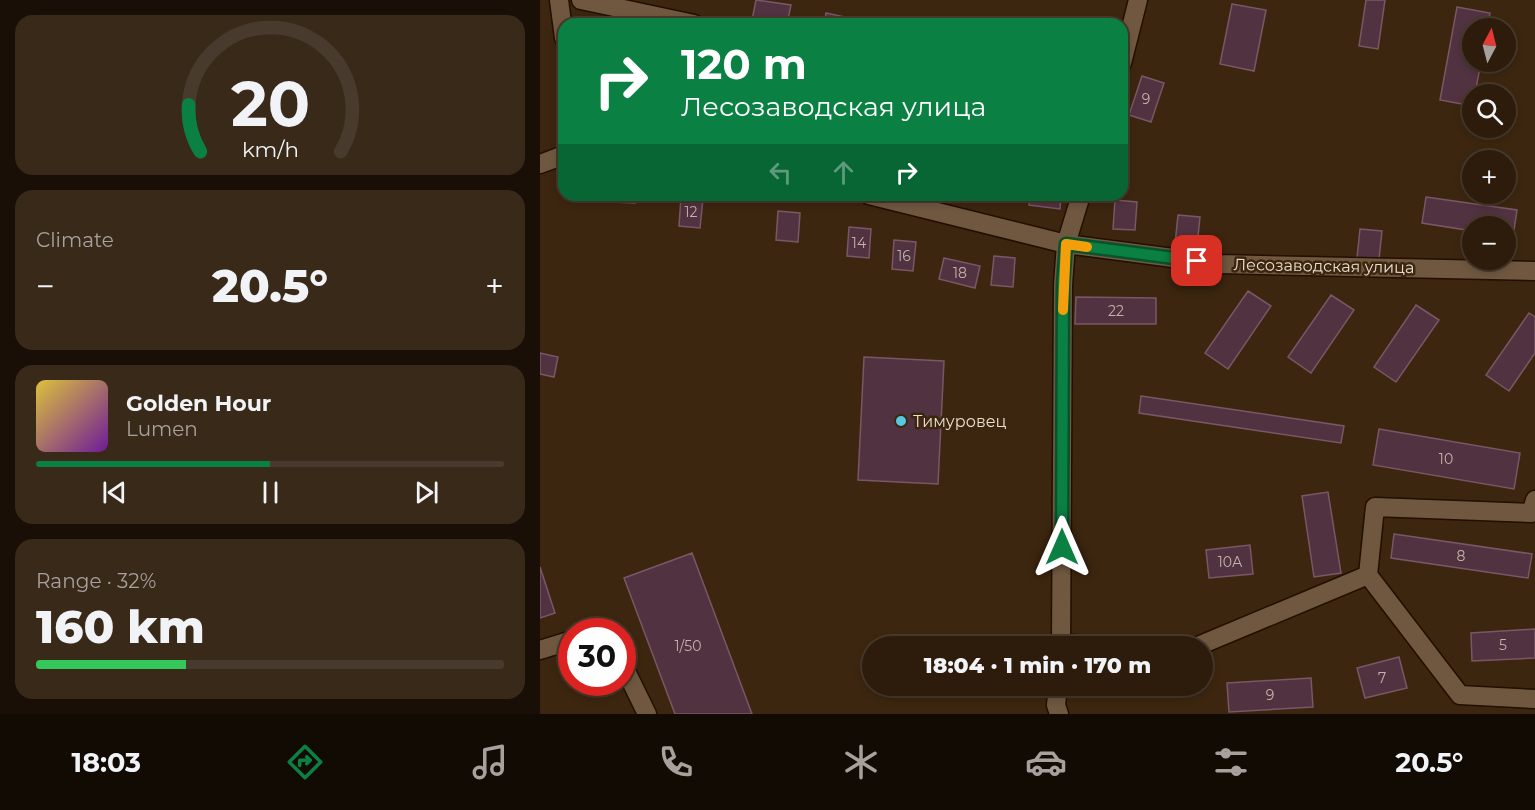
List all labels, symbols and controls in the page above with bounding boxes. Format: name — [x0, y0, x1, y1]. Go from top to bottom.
north arrow — [1462, 18, 1516, 72]
map controls — [1462, 18, 1516, 270]
text: 120 m — [681, 38, 807, 90]
icon: right — [582, 42, 660, 120]
text: 20 — [230, 66, 310, 142]
button: search — [1462, 84, 1516, 138]
text: Лесозаводская улица — [681, 90, 986, 123]
house number: 9 — [1142, 90, 1150, 108]
text: km/h — [241, 136, 299, 162]
button: + — [1462, 150, 1516, 204]
icon: left — [764, 156, 797, 189]
icon: ahead — [827, 156, 860, 189]
icon: right — [890, 156, 923, 189]
house number: 12 — [684, 203, 698, 221]
button: − — [1462, 216, 1516, 270]
text: Climate — [36, 228, 114, 252]
house number: 14 — [852, 234, 867, 252]
pin — [1171, 235, 1222, 286]
icon: arrive — [1180, 244, 1213, 277]
house number: 16 — [897, 247, 911, 265]
street label: Лесозаводская улица — [1233, 255, 1415, 277]
text: 20.5° — [212, 258, 328, 313]
house number: 18 — [953, 264, 967, 282]
text: − — [36, 266, 55, 306]
text: + — [485, 266, 504, 306]
house number: 22 — [1108, 302, 1124, 320]
text: Golden Hour — [126, 390, 271, 417]
place label: Тимуровец — [913, 412, 1007, 431]
marker: Тимуровец — [894, 414, 908, 428]
text: Lumen — [126, 417, 198, 441]
house number: 10 — [1439, 450, 1453, 468]
icon: previous — [98, 476, 131, 509]
icon: pause — [254, 476, 287, 509]
icon: next — [410, 476, 443, 509]
position arrow — [1030, 515, 1094, 579]
house number: 8 — [1457, 547, 1466, 565]
house number: 10А — [1218, 553, 1243, 571]
text: Range · 32% — [36, 569, 156, 593]
text: 160 km — [36, 599, 205, 654]
speed limit sign: 30 — [558, 618, 636, 696]
house number: 5 — [1499, 636, 1507, 654]
house number: 1/50 — [675, 637, 701, 655]
text: 18:04 · 1 min · 170 m — [924, 652, 1151, 679]
house number: 7 — [1378, 669, 1386, 687]
house number: 9 — [1266, 686, 1274, 704]
icon: directions — [284, 741, 326, 783]
icon: music — [469, 741, 511, 783]
icon: phone — [655, 741, 697, 783]
icon: climate — [840, 741, 882, 783]
icon: car — [1025, 741, 1067, 783]
icon: filters — [1210, 741, 1252, 783]
text: 18:03 — [72, 746, 141, 779]
text: 20.5° — [1395, 746, 1463, 779]

